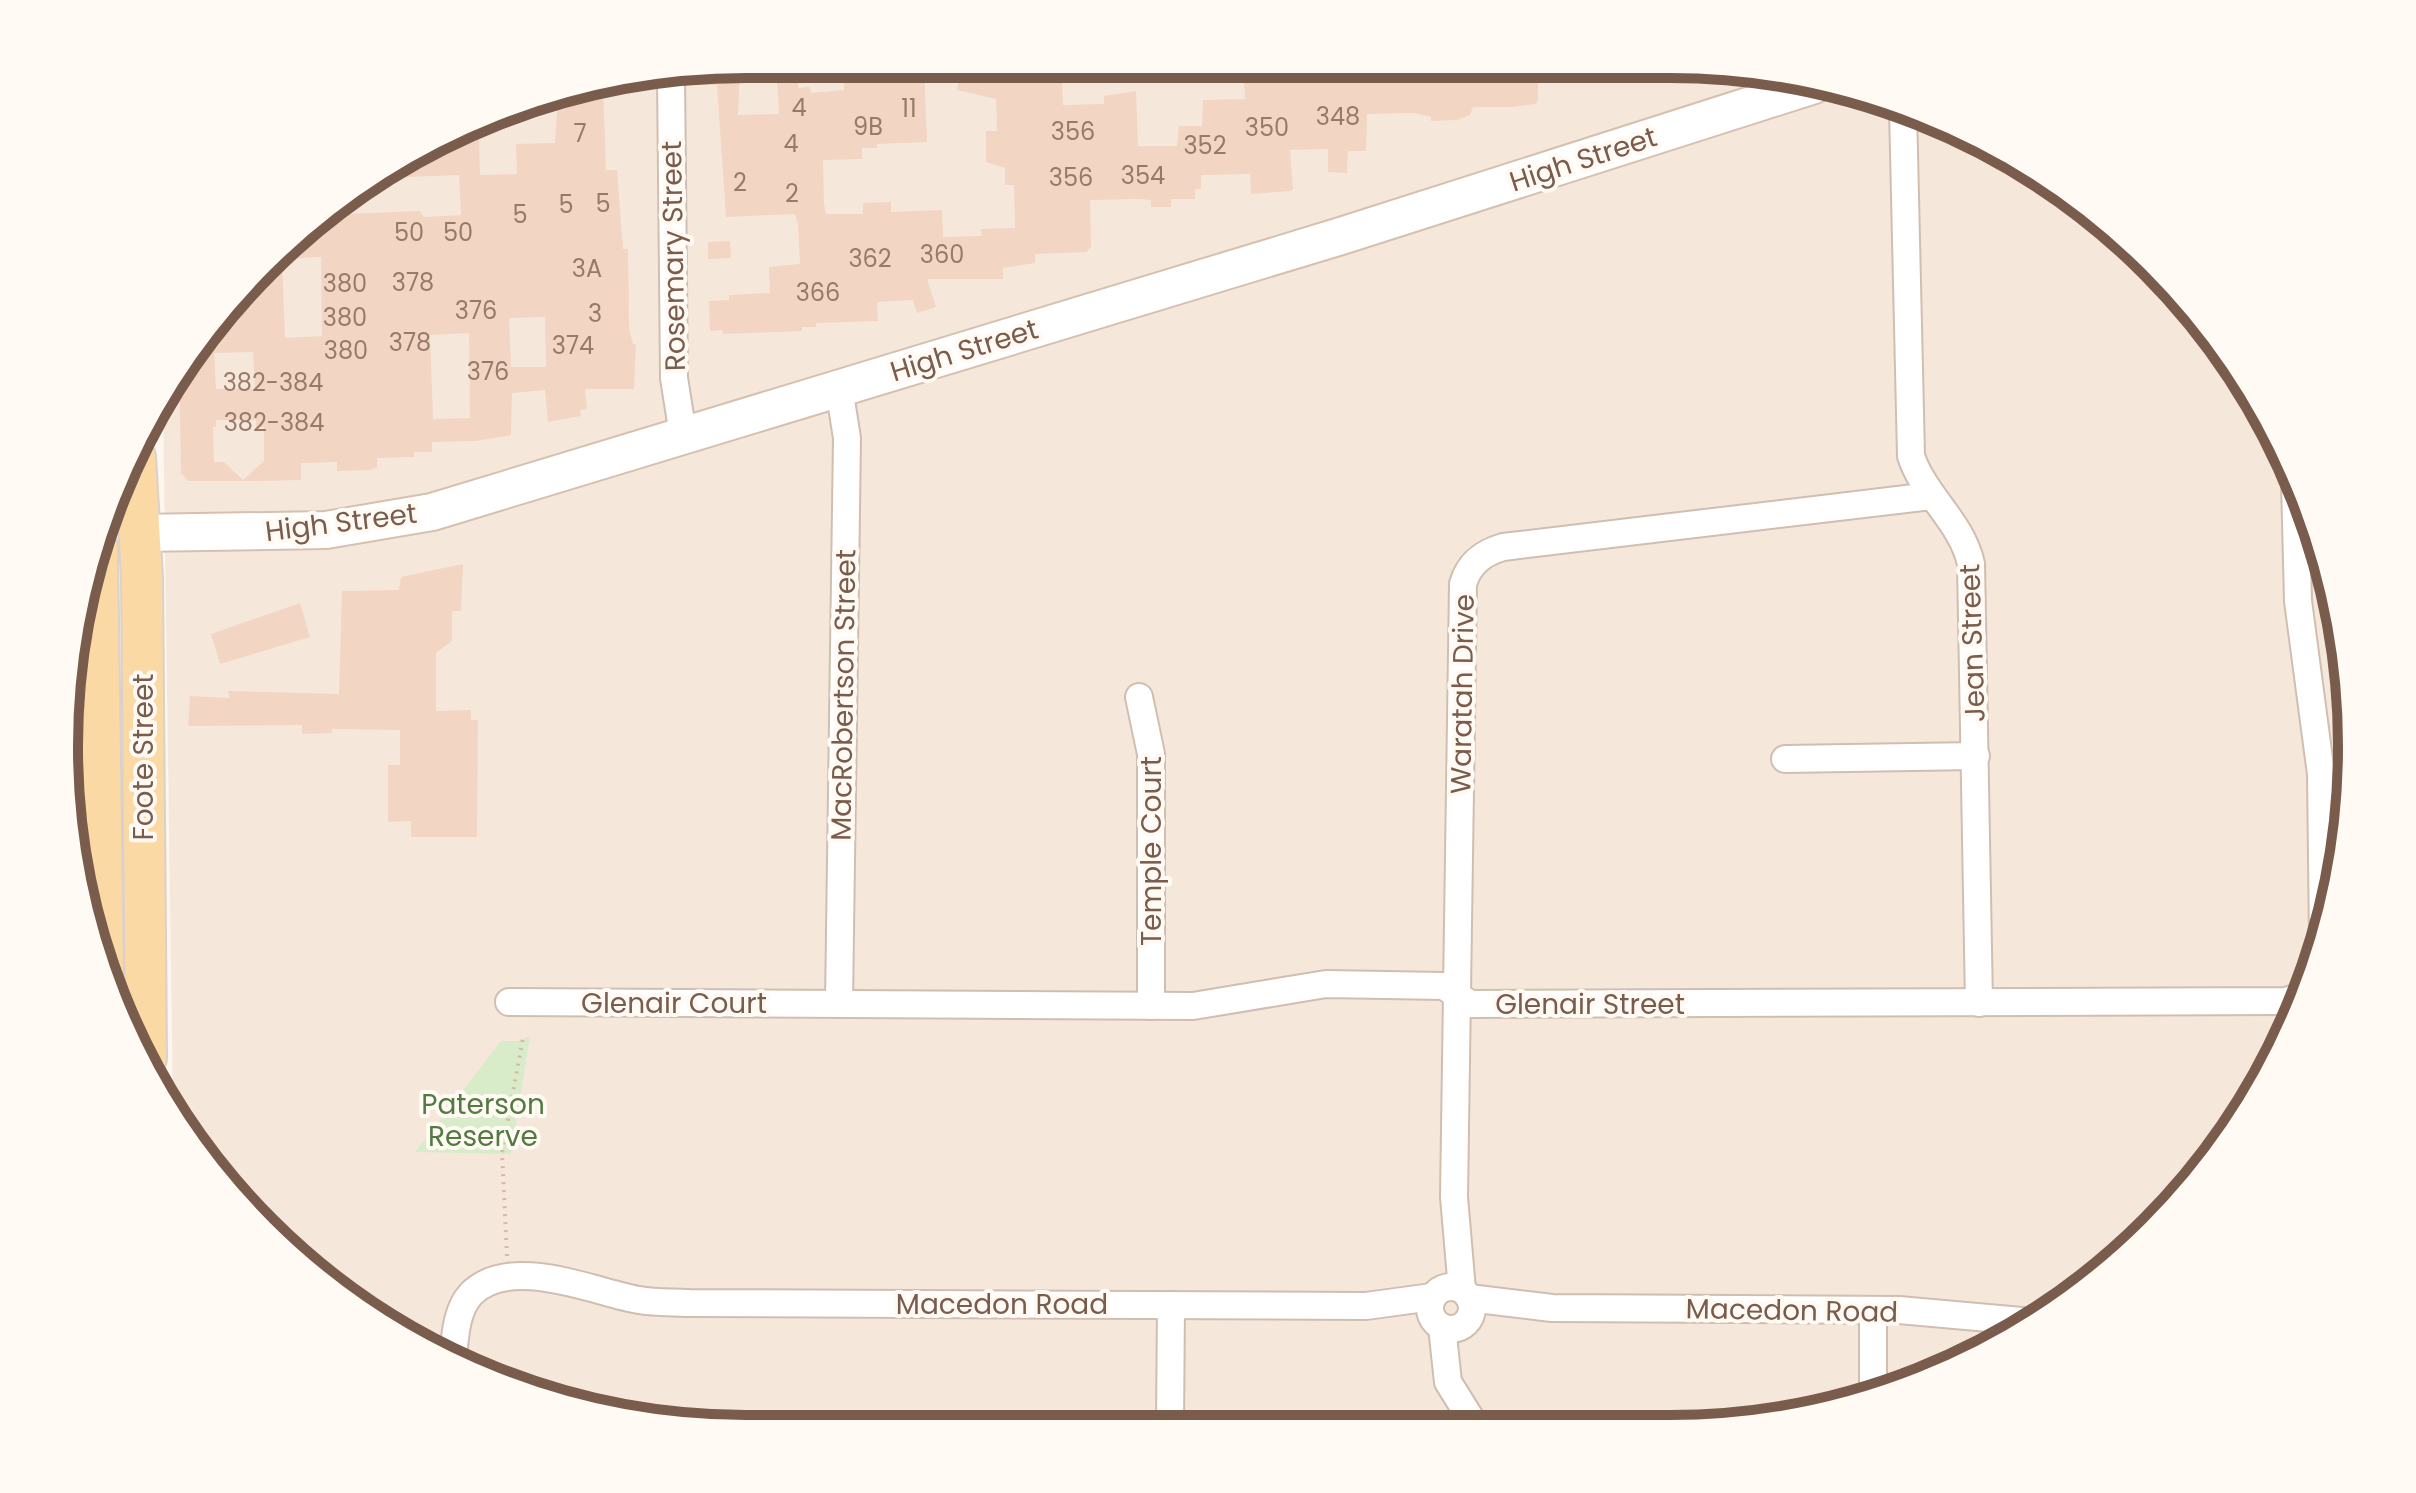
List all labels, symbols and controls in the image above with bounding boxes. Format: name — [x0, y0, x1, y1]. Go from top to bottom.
house number: 4 — [791, 91, 807, 124]
house number: 11 — [901, 92, 917, 125]
house number: 348 — [1316, 100, 1360, 133]
house number: 9B — [853, 110, 883, 143]
house number: 350 — [1245, 111, 1289, 144]
house number: 356 — [1051, 115, 1095, 148]
house number: 7 — [573, 117, 587, 150]
street label: High Street — [1505, 117, 1662, 202]
house number: 4 — [783, 127, 799, 160]
house number: 352 — [1183, 129, 1227, 162]
street label: Rosemary Street — [652, 140, 695, 371]
house number: 354 — [1121, 159, 1165, 192]
house number: 356 — [1049, 161, 1093, 194]
house number: 2 — [733, 166, 747, 199]
house number: 2 — [785, 177, 799, 210]
house number: 5 — [595, 187, 611, 220]
house number: 5 — [558, 188, 574, 221]
house number: 5 — [512, 198, 528, 231]
house number: 50 — [394, 216, 424, 249]
house number: 50 — [443, 216, 473, 249]
house number: 360 — [920, 238, 964, 271]
house number: 362 — [848, 242, 892, 275]
house number: 3A — [572, 252, 602, 285]
house number: 378 — [392, 266, 434, 299]
house number: 380 — [323, 267, 367, 300]
house number: 366 — [796, 276, 840, 309]
house number: 376 — [455, 294, 497, 327]
house number: 3 — [588, 297, 602, 330]
house number: 380 — [323, 301, 367, 334]
street label: High Street — [885, 310, 1043, 391]
house number: 378 — [389, 326, 431, 359]
house number: 374 — [552, 329, 594, 362]
house number: 380 — [324, 334, 368, 367]
house number: 376 — [467, 355, 509, 388]
house number: 382-384 — [223, 366, 323, 399]
house number: 382-384 — [224, 406, 324, 439]
street label: High Street — [263, 494, 419, 551]
street label: MacRobertson Street — [821, 549, 866, 841]
street label: Jean Street — [1950, 563, 1995, 723]
street label: Waratah Drive — [1441, 594, 1484, 795]
street label: Foote Street — [124, 674, 163, 840]
street label: Temple Court — [1132, 756, 1171, 946]
street label: Glenair Court — [581, 984, 767, 1023]
street label: Glenair Street — [1495, 985, 1685, 1024]
park label: Paterson Reserve — [421, 1085, 545, 1156]
street label: Macedon Road — [896, 1285, 1108, 1324]
street label: Macedon Road — [1685, 1289, 1899, 1332]

